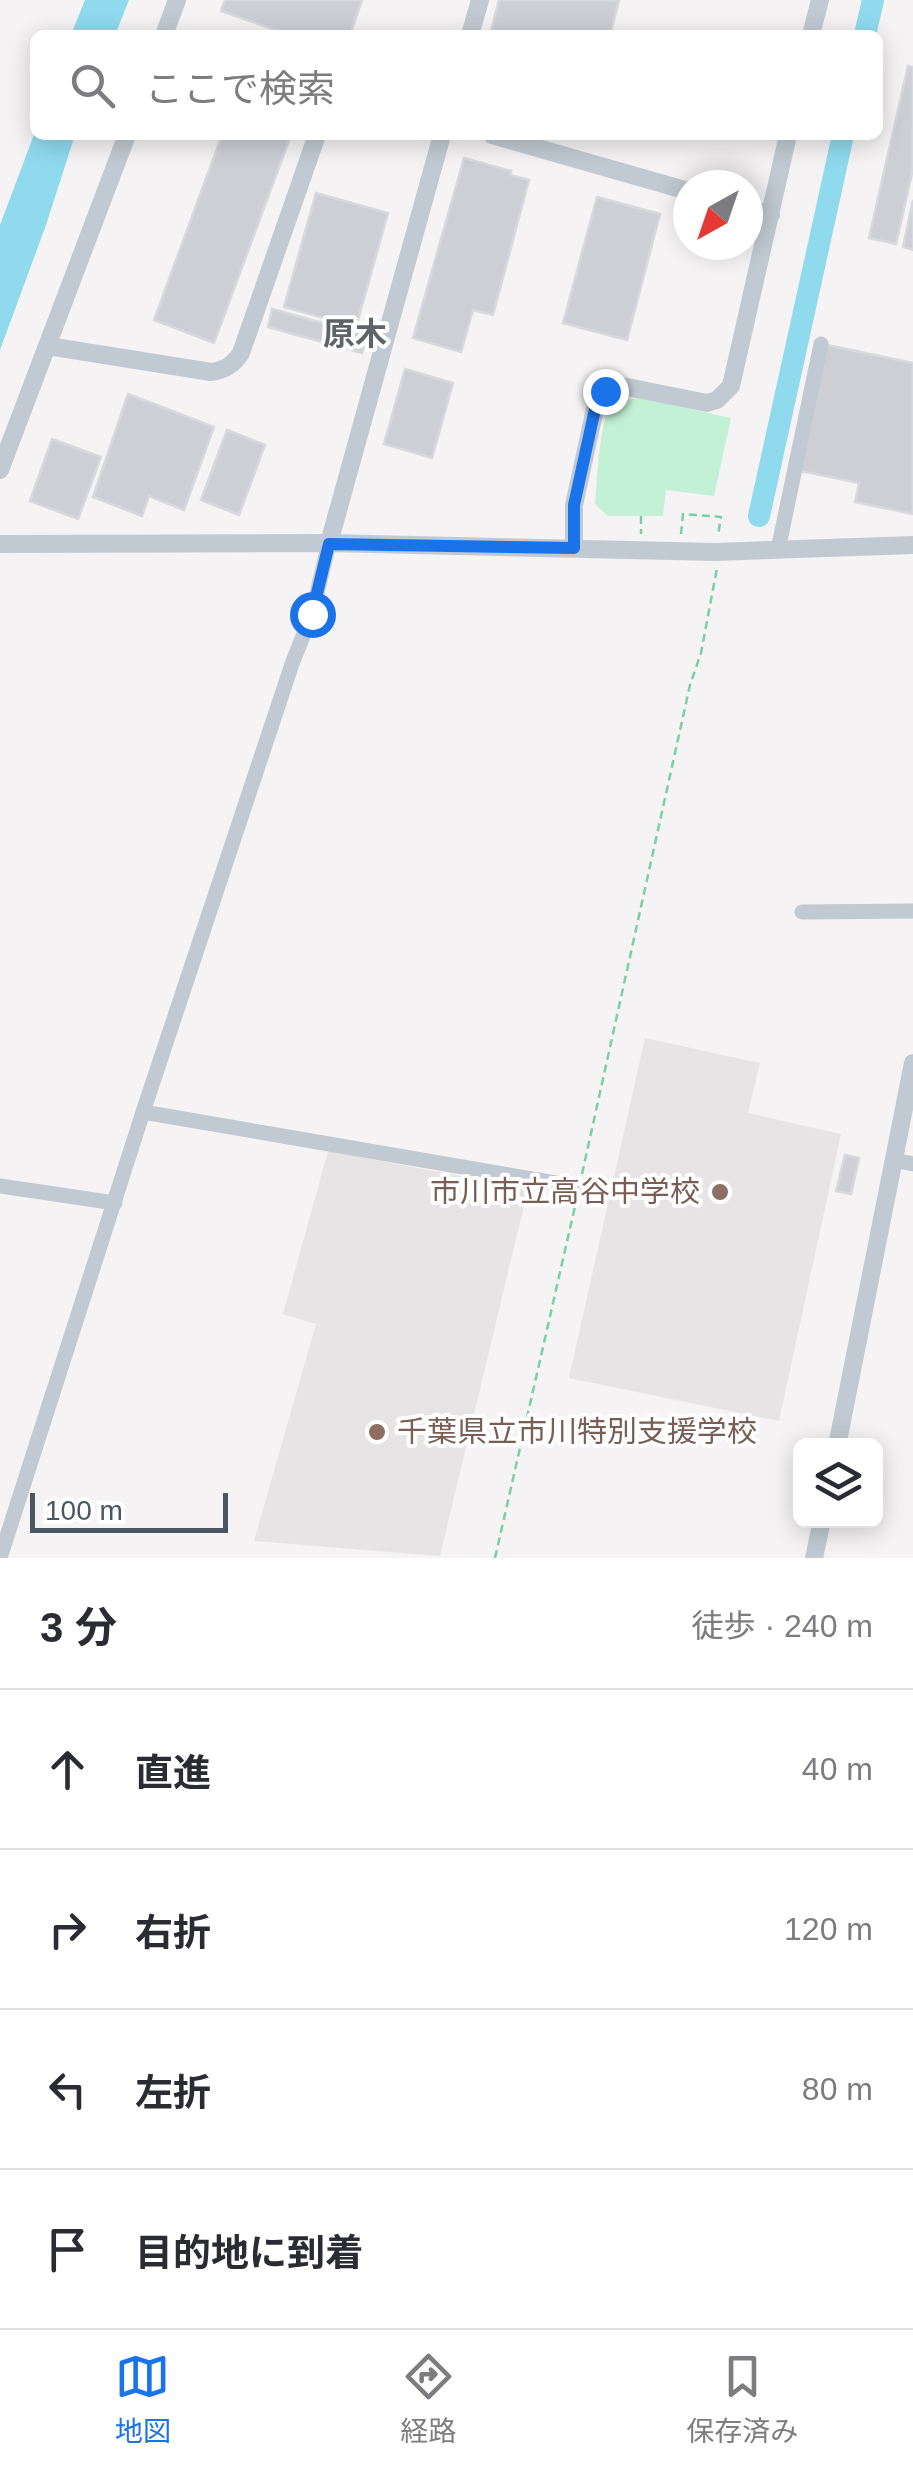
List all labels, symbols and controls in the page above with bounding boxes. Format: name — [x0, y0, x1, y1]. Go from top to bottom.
search box — [30, 30, 883, 140]
icon: search — [65, 58, 120, 113]
text: ここで検索 — [145, 68, 335, 110]
north arrow — [673, 170, 763, 260]
district label: 原木 — [323, 316, 387, 352]
route end — [583, 369, 629, 415]
route start — [290, 592, 336, 638]
place label: 市川市立高谷中学校 — [430, 1175, 700, 1208]
marker: 市川市立高谷中学校 — [709, 1181, 731, 1203]
place label: 千葉県立市川特別支援学校 — [397, 1415, 757, 1448]
marker: 千葉県立市川特別支援学校 — [366, 1421, 388, 1443]
map controls — [793, 1438, 883, 1528]
button: layers — [793, 1438, 883, 1528]
scale bar — [30, 1488, 228, 1532]
text: 100 m — [45, 1495, 123, 1526]
text: 3 分 — [40, 1604, 117, 1651]
text: 徒歩 · 240 m — [692, 1608, 873, 1644]
icon: ahead — [40, 1742, 95, 1797]
text: 40 m — [802, 1751, 873, 1787]
text: 直進 — [135, 1752, 211, 1794]
icon: right — [40, 1902, 95, 1957]
text: 120 m — [784, 1911, 873, 1947]
text: 右折 — [135, 1912, 211, 1954]
icon: left — [40, 2062, 95, 2117]
text: 80 m — [802, 2071, 873, 2107]
text: 左折 — [135, 2072, 211, 2114]
icon: arrive — [40, 2222, 95, 2277]
text: 目的地に到着 — [135, 2232, 363, 2274]
tab: 地図 — [115, 2349, 171, 2449]
tab: 経路 — [400, 2349, 456, 2449]
tab: 保存済み — [686, 2349, 798, 2449]

